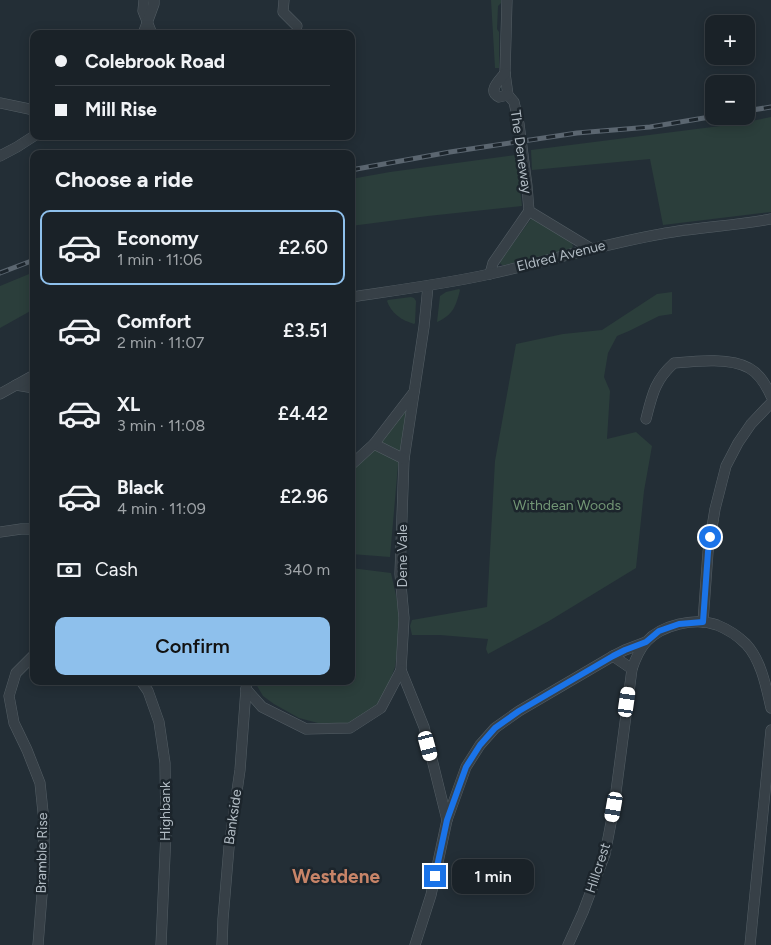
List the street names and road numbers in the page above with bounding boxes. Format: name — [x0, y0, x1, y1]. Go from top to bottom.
street label: The Deneway — [507, 109, 535, 196]
street label: Eldred Avenue — [515, 237, 608, 275]
street label: Dene Vale — [394, 524, 411, 588]
street label: Highbank — [157, 781, 174, 841]
street label: Bankside — [221, 788, 245, 846]
street label: Bramble Rise — [33, 812, 51, 894]
street label: Hillcrest — [582, 841, 614, 895]

